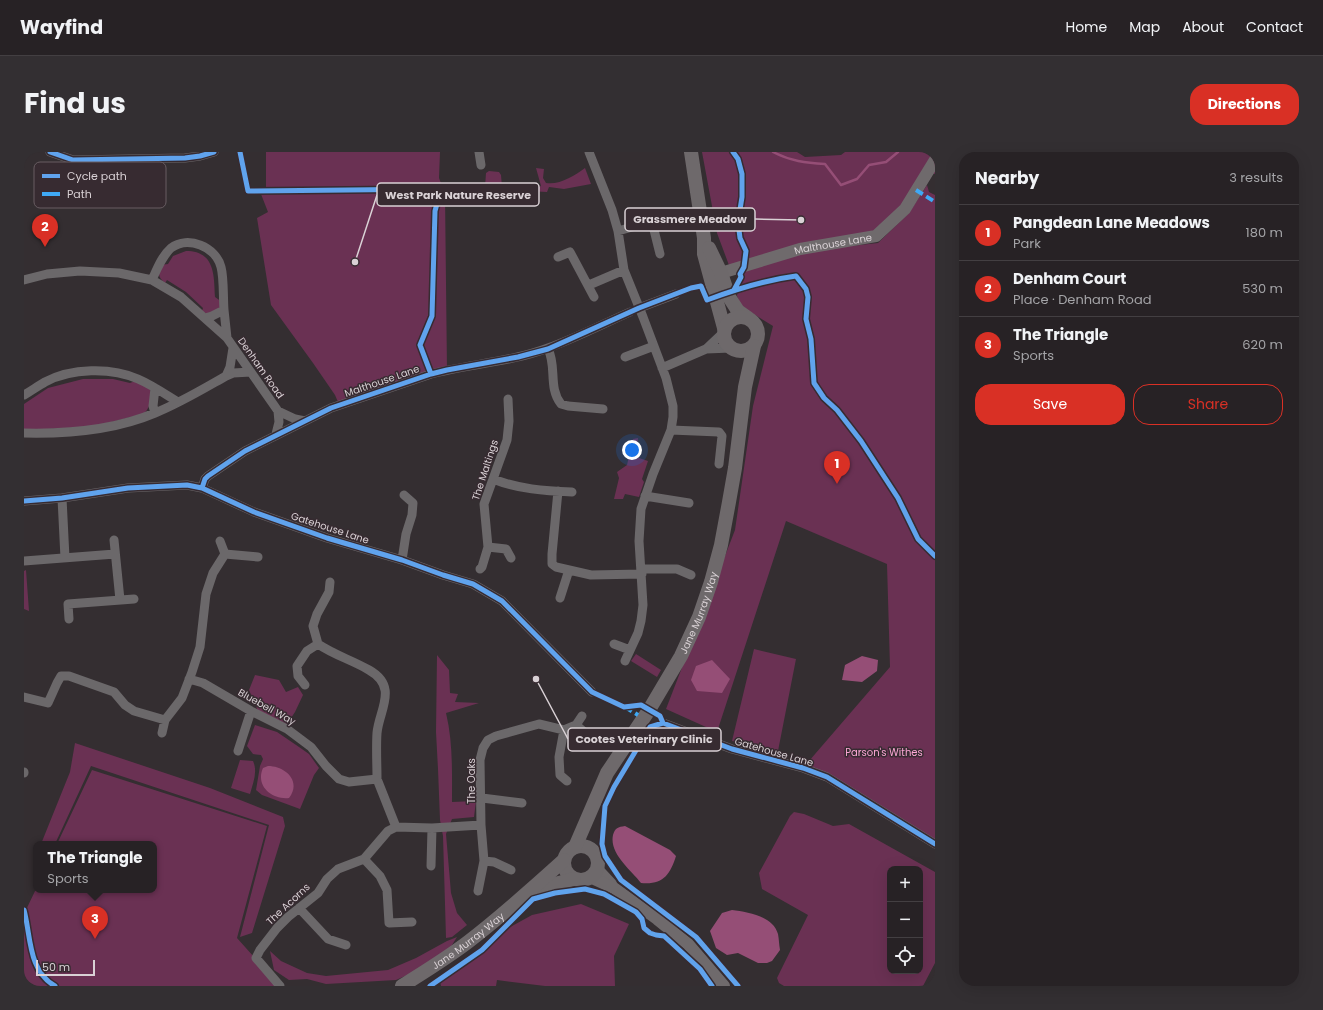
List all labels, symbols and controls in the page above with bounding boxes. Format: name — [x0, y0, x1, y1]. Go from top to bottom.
text: Wayfind — [20, 14, 103, 41]
text: Home — [1065, 17, 1107, 37]
text: Map — [1129, 17, 1160, 37]
text: About — [1182, 17, 1224, 37]
text: Contact — [1246, 17, 1303, 37]
text: Find us — [24, 84, 126, 123]
button: Directions — [1190, 84, 1299, 125]
legend — [34, 162, 166, 208]
text: Nearby — [975, 166, 1039, 190]
text: Cycle path — [67, 168, 127, 184]
text: 3 results — [1229, 168, 1283, 187]
callout: West Park Nature Reserve — [377, 183, 539, 206]
text: Path — [67, 186, 92, 202]
text: West Park Nature Reserve — [385, 187, 531, 203]
callout: Grassmere Meadow — [625, 208, 755, 231]
text: Grassmere Meadow — [633, 211, 747, 227]
text: Pangdean Lane Meadows — [1013, 212, 1210, 233]
pin: 2 — [32, 214, 58, 247]
text: 1 — [986, 223, 990, 242]
text: 180 m — [1246, 223, 1283, 242]
street label: Malthouse Lane — [792, 229, 873, 258]
text: Park — [1013, 234, 1041, 253]
text: Denham Court — [1013, 268, 1126, 289]
text: 2 — [984, 279, 992, 298]
text: 530 m — [1242, 279, 1283, 298]
text: Place · Denham Road — [1013, 290, 1152, 309]
text: The Triangle — [1013, 324, 1108, 345]
street label: Denham Road — [234, 334, 288, 402]
text: 3 — [984, 335, 992, 354]
text: 620 m — [1242, 335, 1283, 354]
text: Sports — [1013, 346, 1054, 365]
street label: Malthouse Lane — [342, 361, 422, 401]
button: Save — [975, 384, 1125, 425]
button: Share — [1133, 384, 1283, 425]
street label: The Maltings — [468, 438, 502, 502]
your location — [622, 440, 642, 460]
pin: 1 — [824, 451, 850, 484]
street label: Gatehouse Lane — [289, 508, 371, 548]
street label: Jane Murray Way — [676, 570, 721, 656]
street label: Bluebell Way — [235, 685, 299, 729]
callout: Cootes Veterinary Clinic — [568, 728, 721, 751]
text: Cootes Veterinary Clinic — [575, 731, 713, 747]
street label: Gatehouse Lane — [733, 734, 815, 770]
park label: Parson's Withes — [845, 745, 923, 760]
street label: The Oaks — [464, 758, 479, 804]
popup — [33, 841, 157, 893]
text: The Triangle — [47, 847, 143, 868]
map controls — [887, 866, 923, 974]
button: + — [887, 866, 923, 902]
text: Sports — [47, 869, 88, 888]
street label: The Acorns — [263, 880, 313, 928]
button: − — [887, 902, 923, 938]
pin: 3 — [82, 906, 108, 939]
street label: Jane Murray Way — [429, 908, 508, 973]
button: locate — [887, 938, 923, 974]
scale bar — [36, 958, 95, 977]
text: 50 m — [42, 959, 70, 975]

